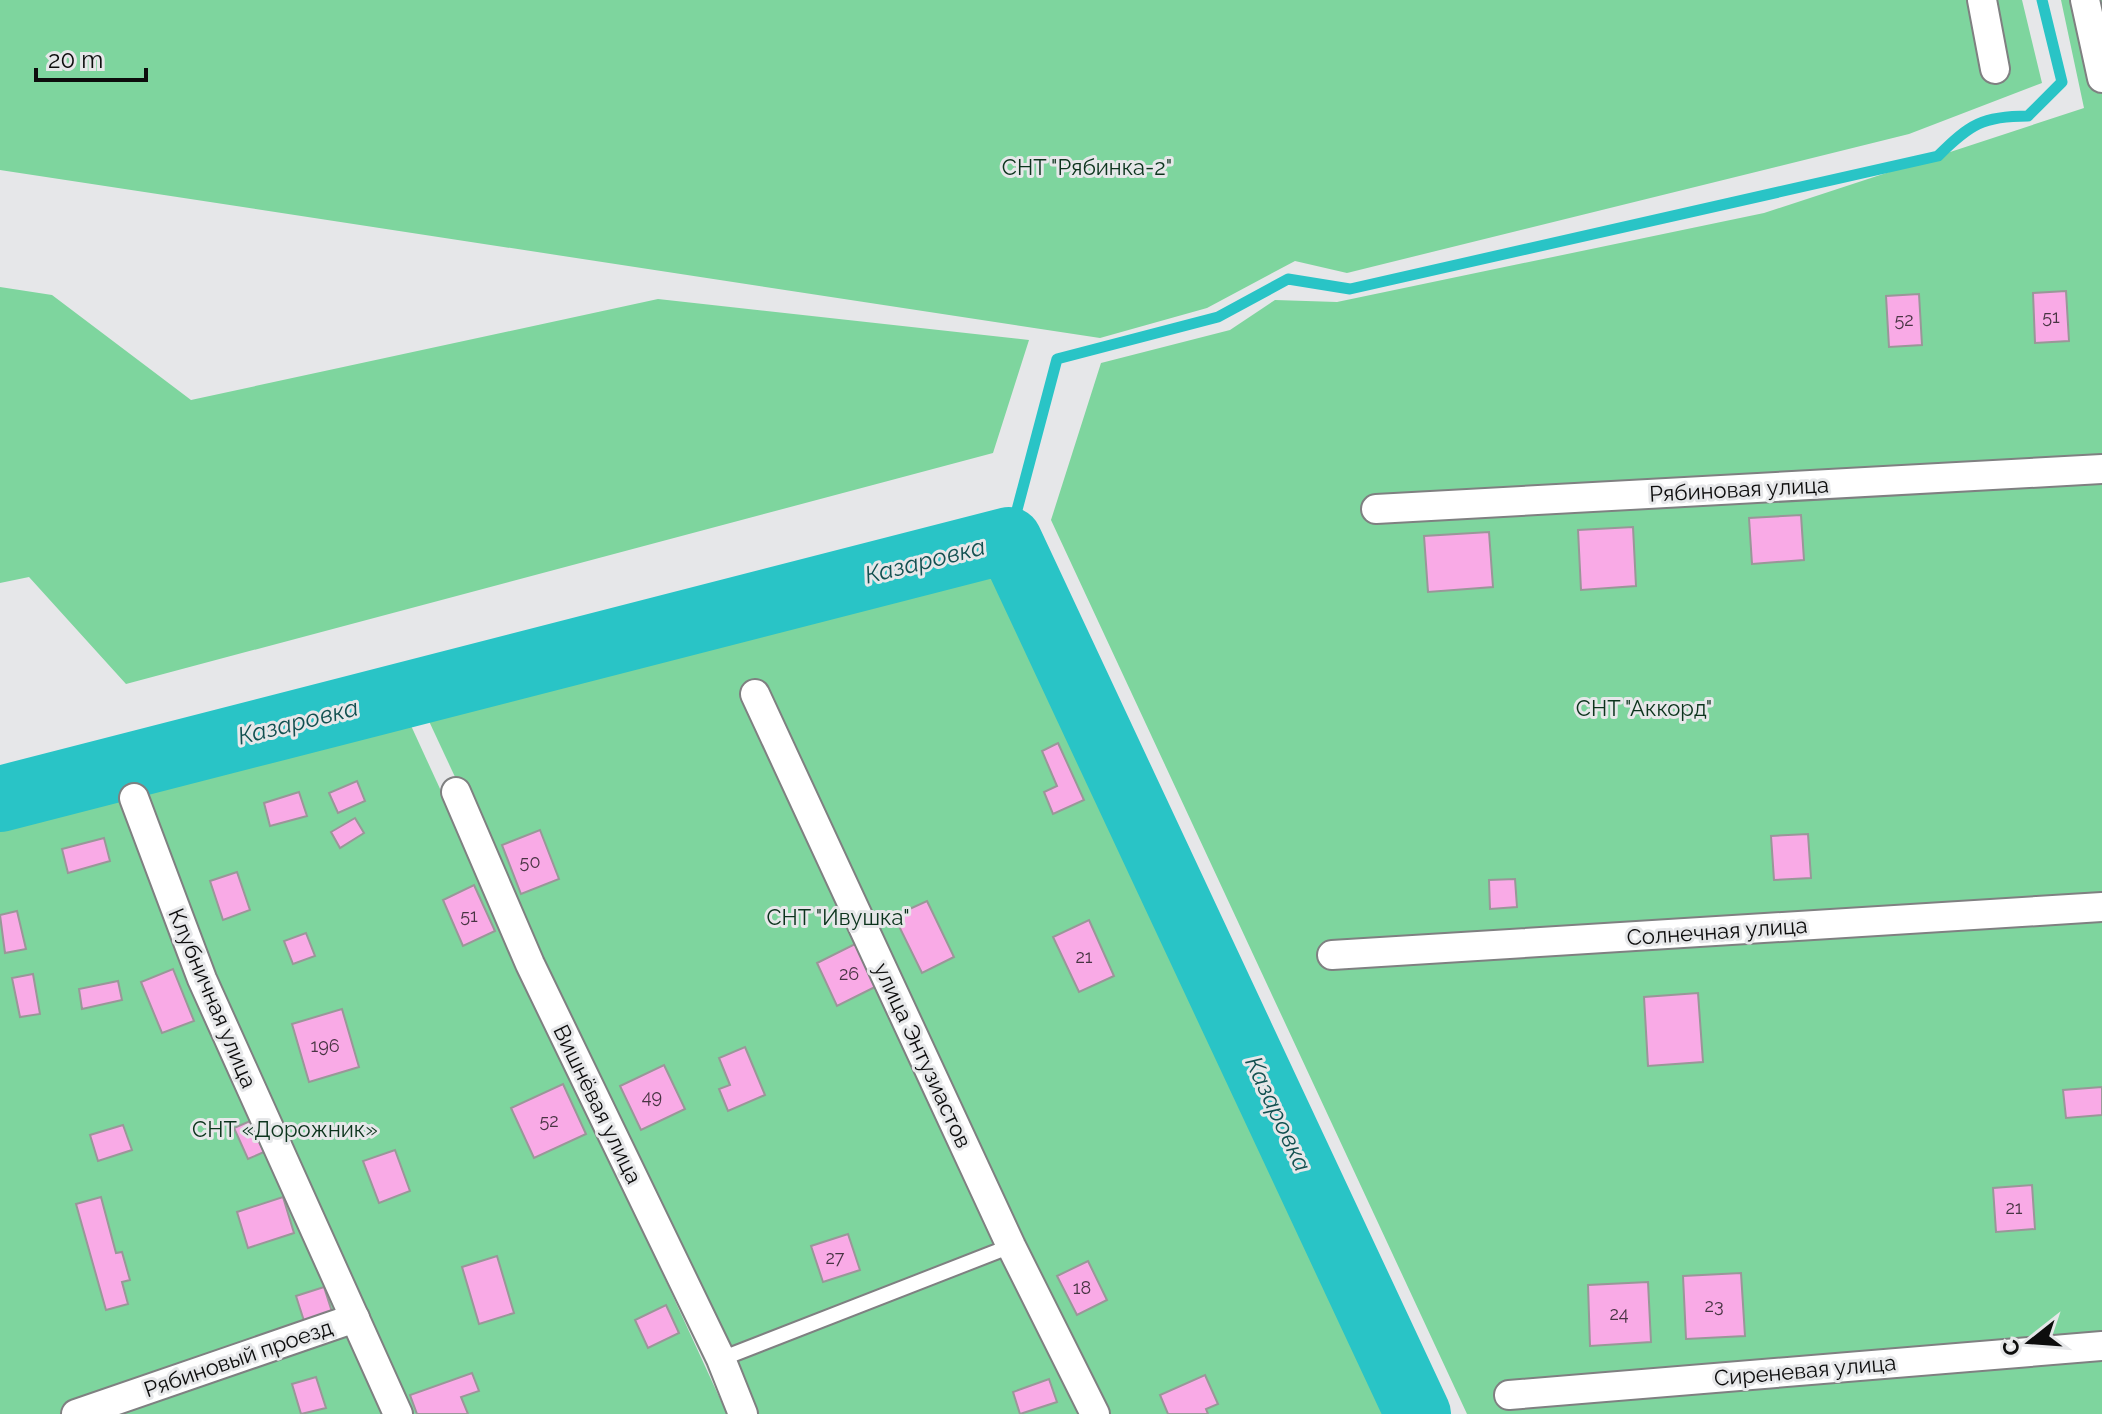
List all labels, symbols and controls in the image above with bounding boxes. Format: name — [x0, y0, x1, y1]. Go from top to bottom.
scale bar — [36, 32, 146, 82]
text: 20 m — [48, 45, 103, 74]
park label: СНТ "Рябинка-2" — [1002, 154, 1172, 180]
house number: 51 — [2042, 306, 2060, 327]
house number: 52 — [1894, 309, 1914, 330]
street label: Рябиновая улица — [1649, 471, 1829, 507]
water label: Казаровка — [862, 532, 988, 589]
water label: Казаровка — [235, 693, 361, 750]
park label: СНТ "Аккорд" — [1576, 695, 1712, 721]
house number: 50 — [520, 851, 540, 872]
street label: Клубничная улица — [163, 904, 263, 1092]
park label: СНТ "Ивушка" — [766, 904, 910, 930]
house number: 51 — [460, 905, 478, 926]
street label: Солнечная улица — [1626, 912, 1808, 950]
house number: 21 — [1075, 946, 1093, 967]
street label: улица Энтузиастов — [869, 958, 977, 1152]
house number: 26 — [839, 963, 859, 984]
street label: Вишнёвая улица — [548, 1020, 648, 1188]
house number: 196 — [310, 1035, 340, 1056]
water label: Казаровка — [1239, 1052, 1318, 1176]
house number: 49 — [642, 1086, 662, 1107]
house number: 52 — [539, 1110, 559, 1131]
park label: СНТ «Дорожник» — [192, 1116, 378, 1142]
house number: 21 — [2005, 1197, 2023, 1218]
house number: 27 — [825, 1247, 845, 1268]
house number: 18 — [1073, 1277, 1091, 1298]
house number: 23 — [1705, 1295, 1724, 1316]
north arrow — [1990, 1302, 2070, 1382]
house number: 24 — [1609, 1303, 1629, 1324]
street label: Рябиновый проезд — [140, 1313, 336, 1402]
text: С — [1996, 1337, 2026, 1359]
street label: Сиреневая улица — [1713, 1349, 1897, 1391]

